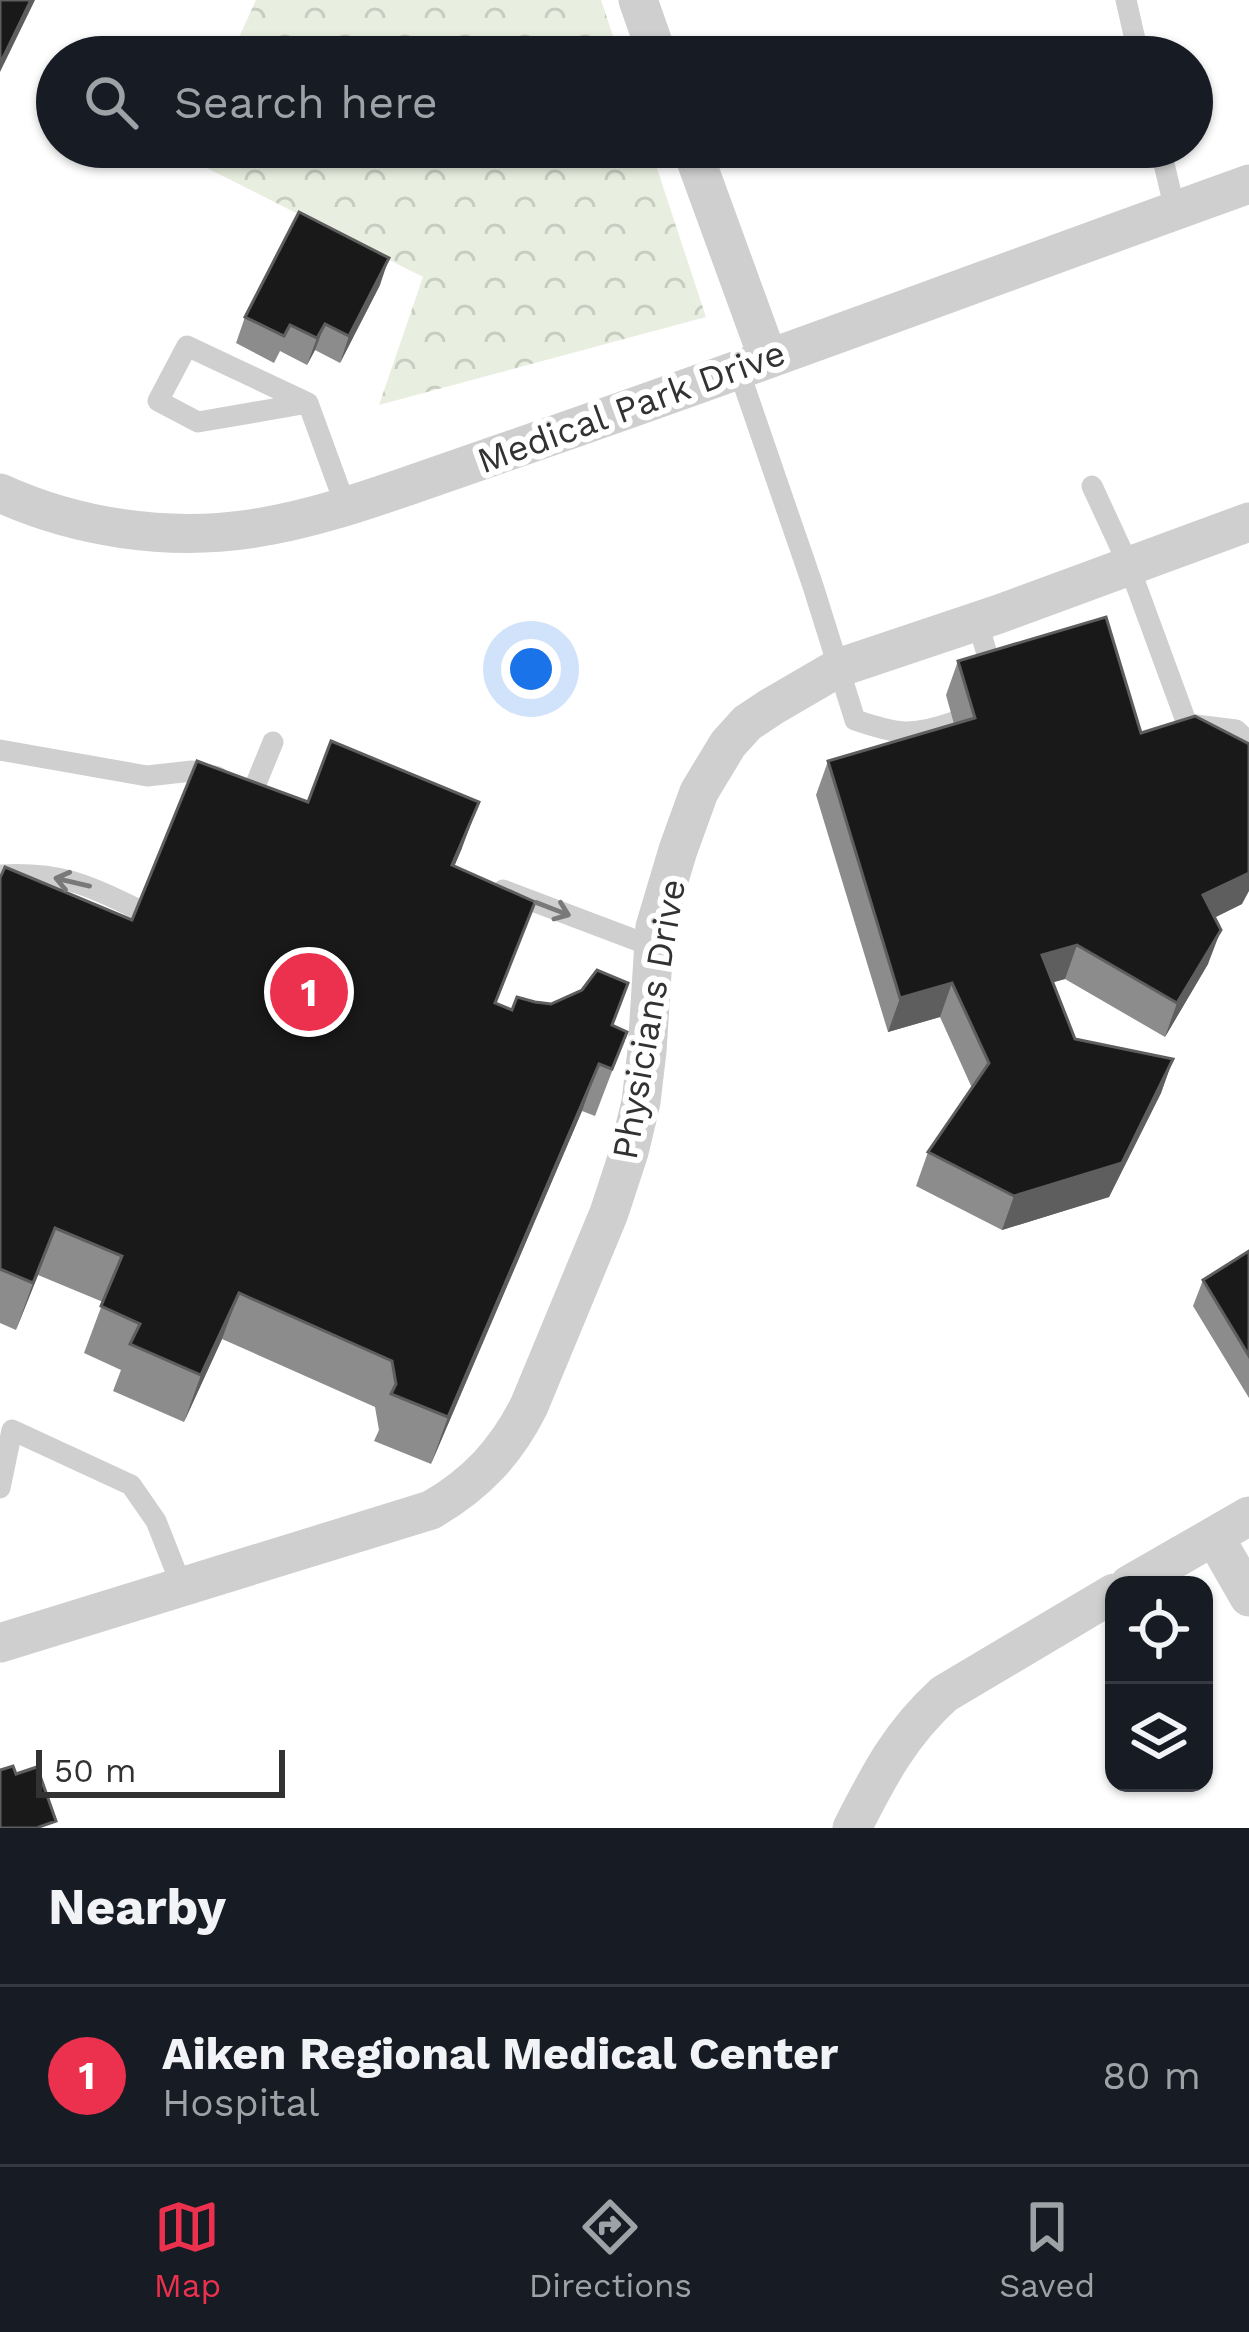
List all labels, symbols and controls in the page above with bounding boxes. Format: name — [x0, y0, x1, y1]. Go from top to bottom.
search box — [36, 36, 1213, 168]
icon: search — [78, 69, 144, 135]
text: Search here — [174, 76, 438, 129]
street label: Medical Park Drive — [472, 332, 791, 482]
your location — [501, 639, 561, 699]
one-way arrow — [54, 869, 92, 892]
street label: Physicians Drive — [604, 876, 694, 1162]
one-way arrow — [534, 899, 571, 921]
pin: 1 — [270, 947, 348, 1037]
map controls — [1105, 1576, 1213, 1792]
button: locate — [1105, 1576, 1213, 1684]
button: layers — [1105, 1684, 1213, 1792]
scale bar — [36, 1744, 285, 1797]
text: 50 m — [54, 1751, 136, 1790]
text: Nearby — [48, 1877, 226, 1936]
text: Aiken Regional Medical Center — [162, 2027, 838, 2080]
text: 1 — [79, 2053, 95, 2098]
text: 80 m — [1102, 2053, 1201, 2098]
text: Hospital — [162, 2080, 319, 2125]
tab: Map — [154, 2194, 221, 2305]
tab: Directions — [529, 2194, 692, 2305]
tab: Saved — [999, 2194, 1095, 2305]

